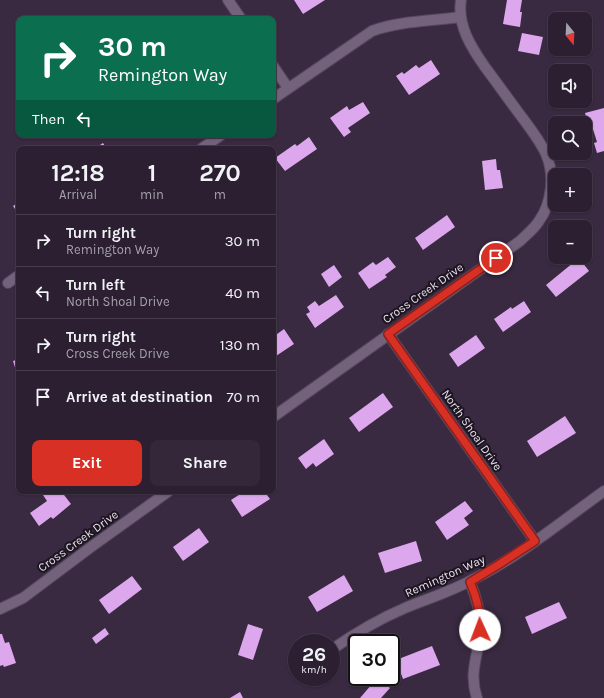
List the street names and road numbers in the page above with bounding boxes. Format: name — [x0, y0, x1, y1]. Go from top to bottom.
street label: Cross Creek Drive — [380, 260, 466, 326]
street label: North Shoal Drive — [439, 387, 505, 473]
street label: Cross Creek Drive — [35, 507, 121, 575]
street label: Remington Way — [403, 552, 488, 600]

